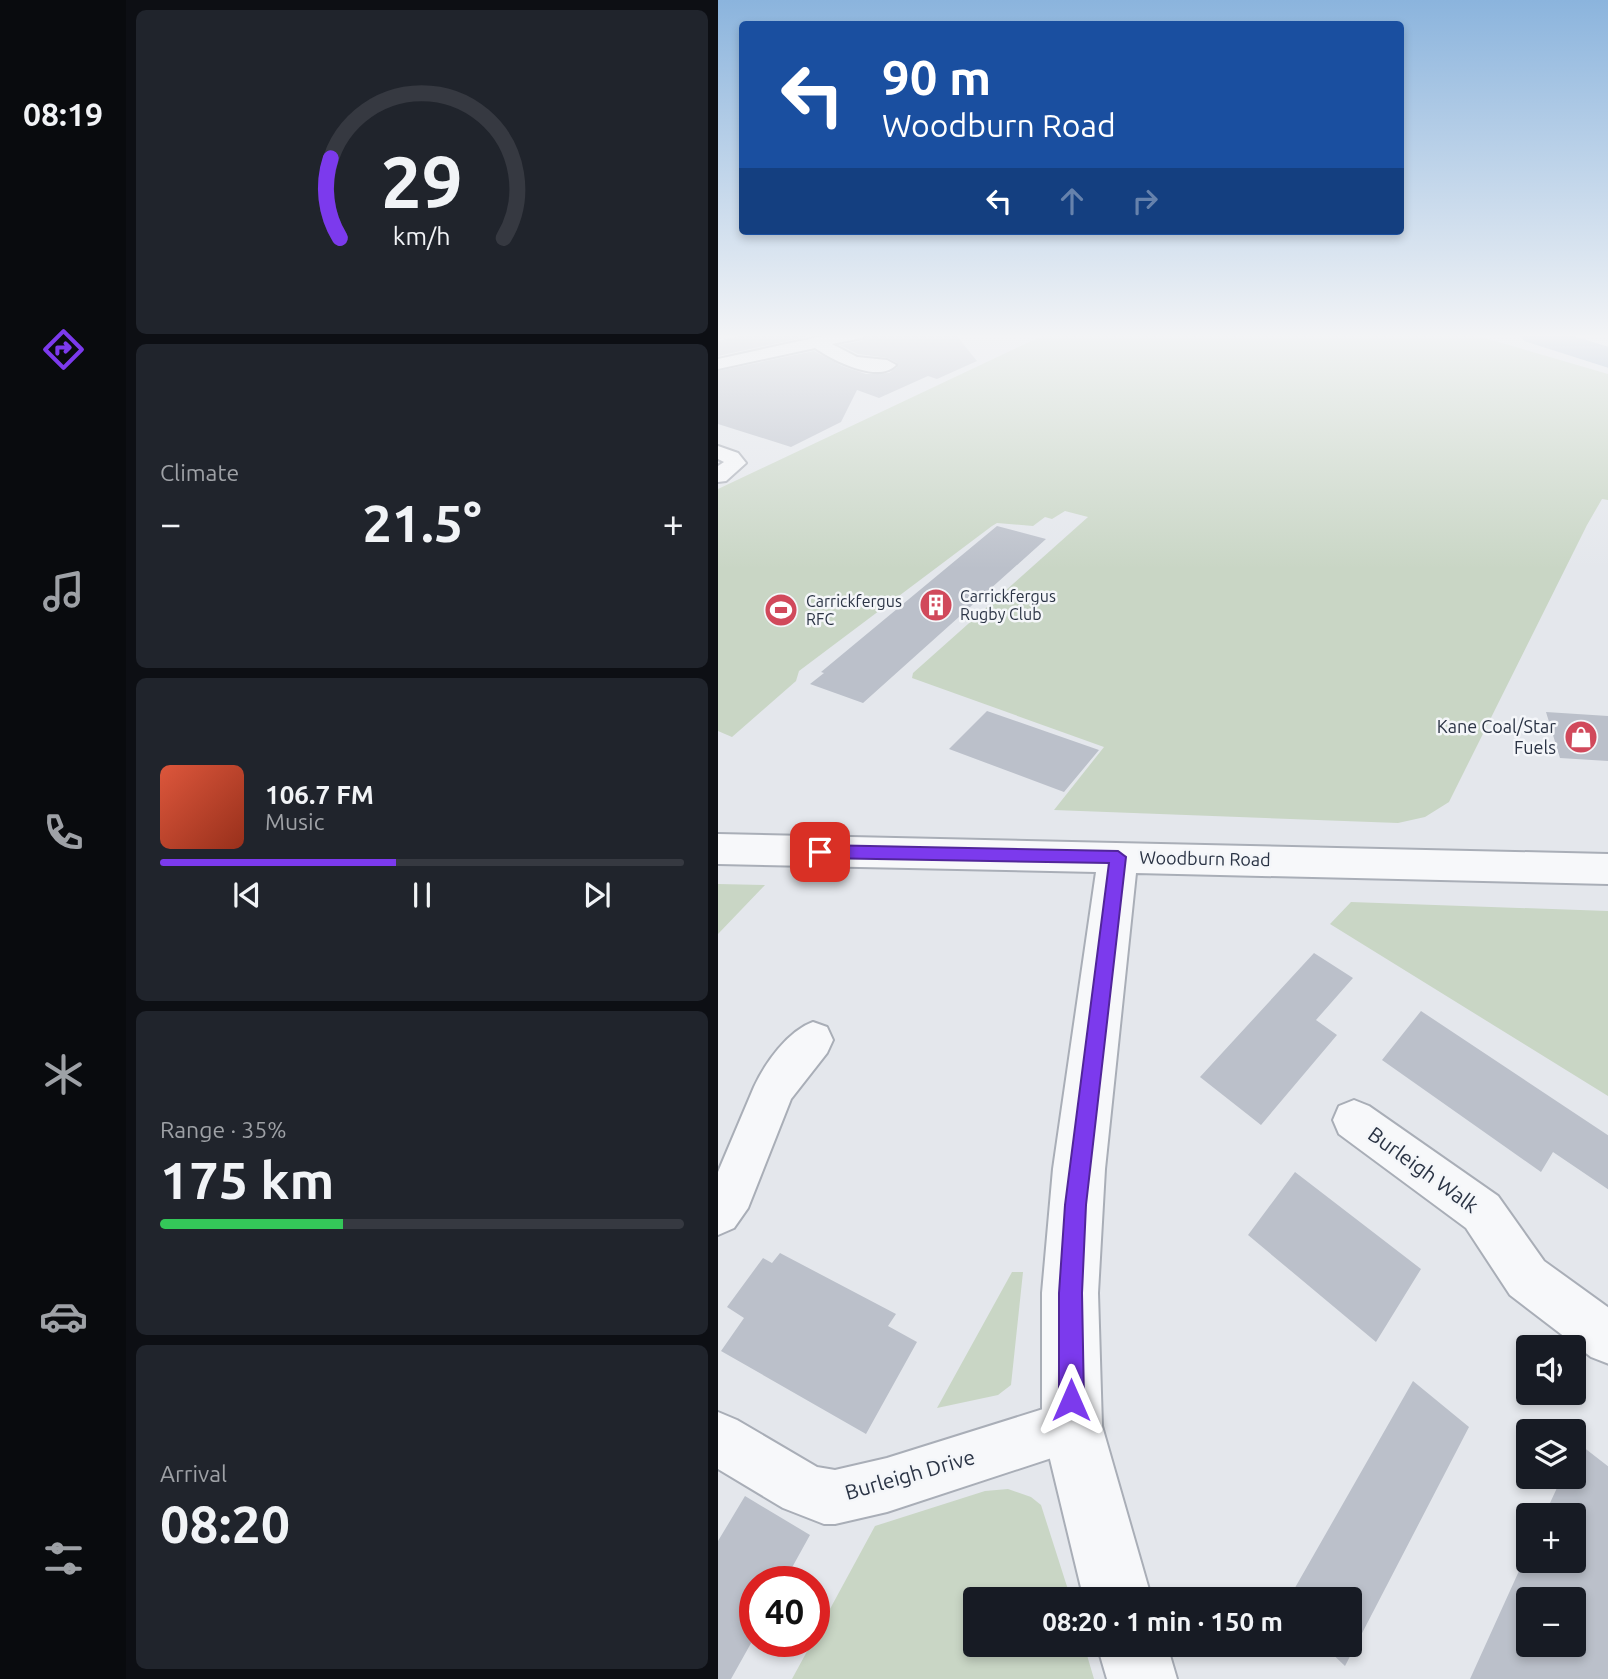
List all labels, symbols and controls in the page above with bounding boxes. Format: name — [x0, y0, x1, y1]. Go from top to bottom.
icon: left — [767, 49, 858, 140]
text: 90 m — [882, 49, 991, 104]
text: 08:19 — [23, 96, 103, 132]
text: Woodburn Road — [882, 107, 1116, 143]
text: 29 — [381, 140, 463, 222]
icon: left — [980, 182, 1018, 220]
icon: ahead — [1053, 182, 1091, 220]
icon: right — [1126, 182, 1164, 220]
text: km/h — [393, 222, 451, 250]
icon: directions — [39, 325, 88, 374]
text: Climate — [160, 460, 239, 485]
text: 21.5° — [362, 494, 482, 552]
text: − — [160, 502, 181, 544]
text: + — [663, 502, 684, 544]
icon: music — [39, 567, 88, 616]
building icon: Carrickfergus Rugby Club — [917, 586, 955, 624]
place label: Carrickfergus Rugby Club — [960, 587, 1056, 623]
sports icon: Carrickfergus RFC — [762, 591, 800, 629]
place label: Carrickfergus RFC — [806, 592, 902, 628]
place label: Kane Coal/Star Fuels — [1437, 716, 1556, 757]
shop icon: Kane Coal/Star Fuels — [1562, 718, 1600, 756]
text: 106.7 FM — [265, 780, 374, 809]
icon: phone — [39, 808, 88, 857]
text: Music — [265, 809, 324, 834]
pin — [790, 822, 850, 882]
icon: arrive — [801, 833, 839, 871]
street label: Woodburn Road — [1139, 847, 1271, 869]
icon: previous — [228, 876, 266, 914]
icon: pause — [403, 876, 441, 914]
icon: next — [578, 876, 616, 914]
icon: climate — [39, 1050, 88, 1099]
text: Range · 35% — [160, 1117, 287, 1142]
street label: Burleigh Walk — [1364, 1121, 1484, 1217]
text: 175 km — [160, 1151, 334, 1209]
icon: car — [39, 1292, 88, 1341]
map controls — [1516, 1335, 1586, 1657]
button: sound — [1516, 1335, 1586, 1405]
position arrow — [1034, 1363, 1108, 1437]
button: layers — [1516, 1419, 1586, 1489]
street label: Burleigh Drive — [842, 1444, 977, 1504]
text: Arrival — [160, 1461, 227, 1486]
text: 08:20 — [160, 1495, 290, 1553]
button: + — [1516, 1503, 1586, 1573]
icon: filters — [39, 1534, 88, 1583]
speed limit sign: 40 — [739, 1566, 830, 1657]
button: − — [1516, 1587, 1586, 1657]
text: 08:20 · 1 min · 150 m — [1042, 1607, 1283, 1636]

